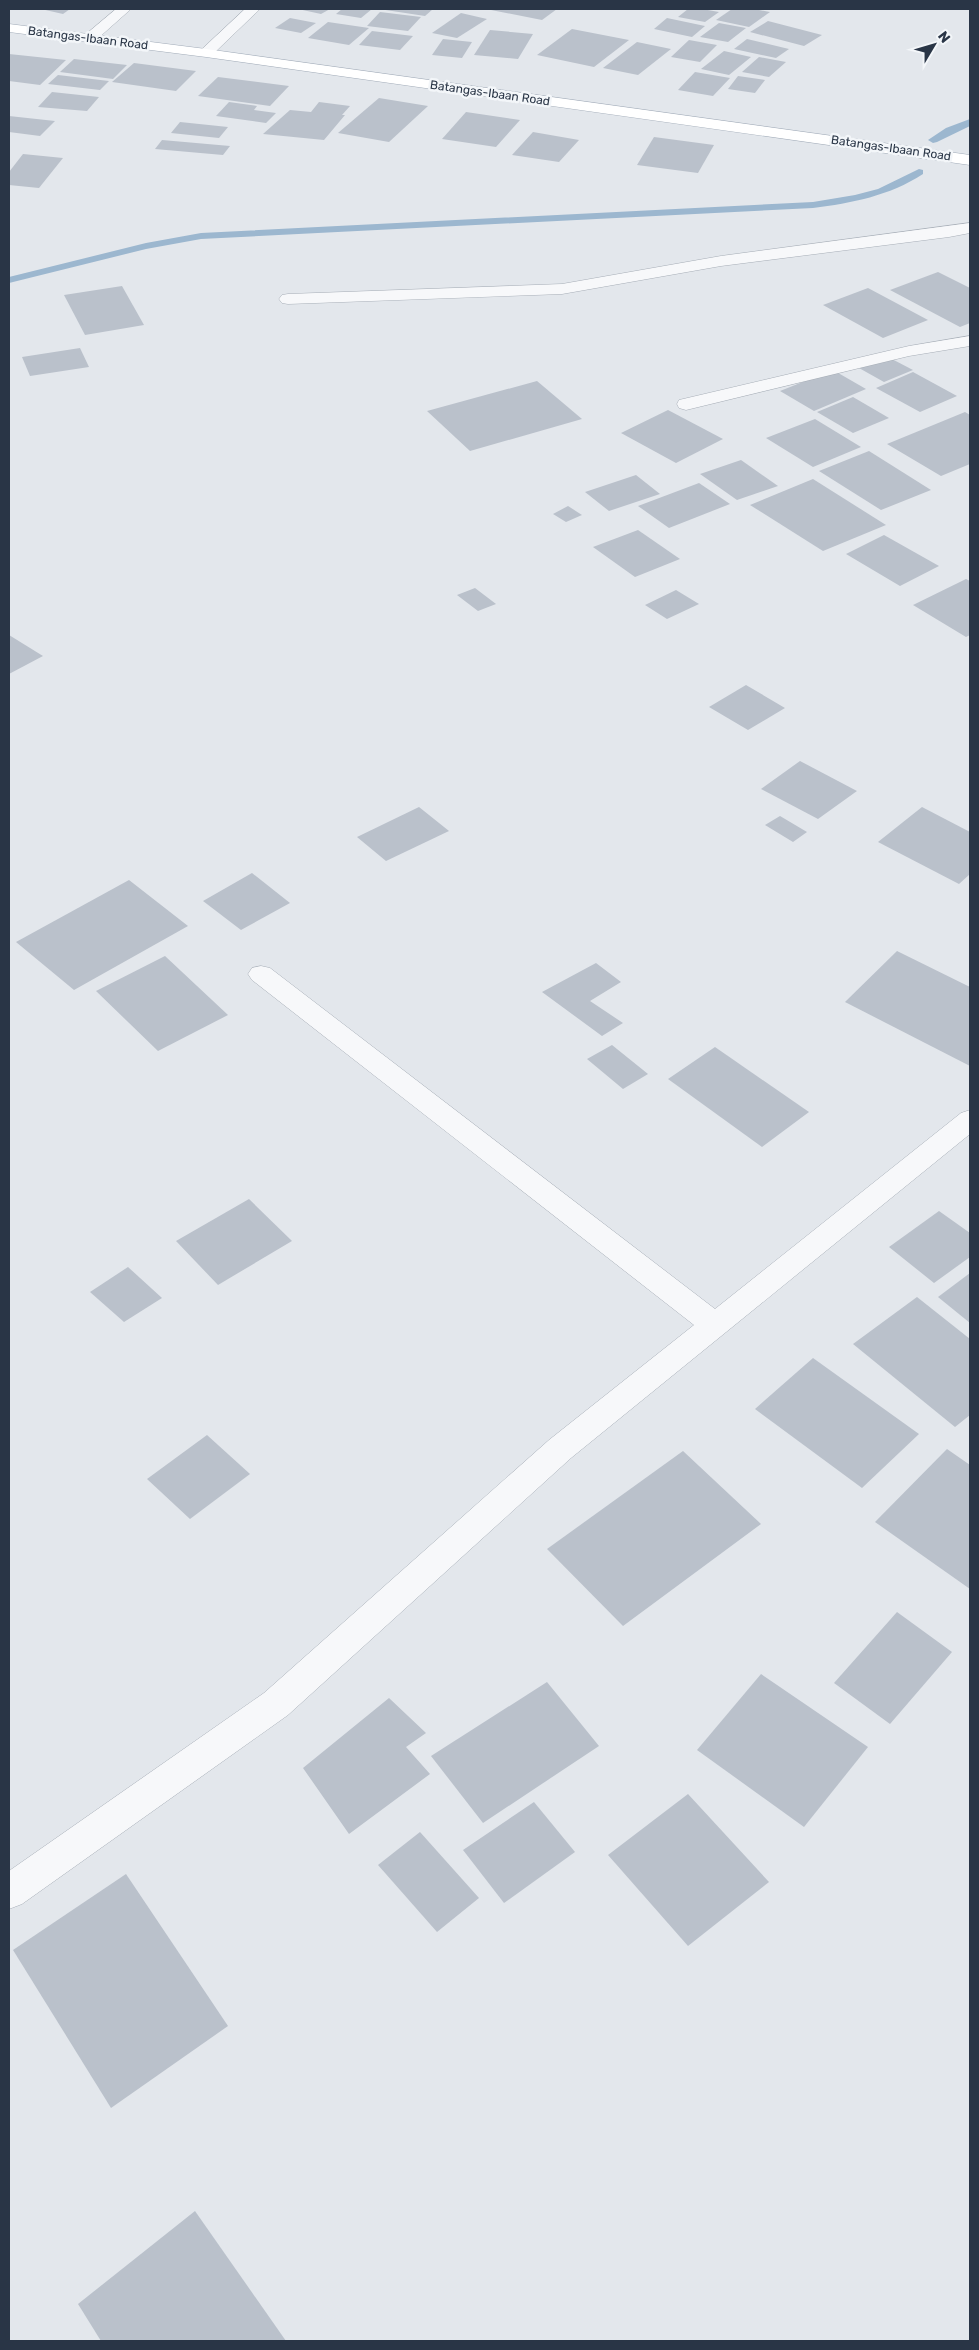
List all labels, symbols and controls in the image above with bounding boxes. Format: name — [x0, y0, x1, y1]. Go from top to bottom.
north arrow — [909, 20, 959, 70]
street label: Batangas-Ibaan Road — [27, 24, 149, 52]
text: N — [934, 28, 954, 47]
street label: Batangas-Ibaan Road — [429, 78, 551, 108]
street label: Batangas-Ibaan Road — [830, 133, 952, 163]

